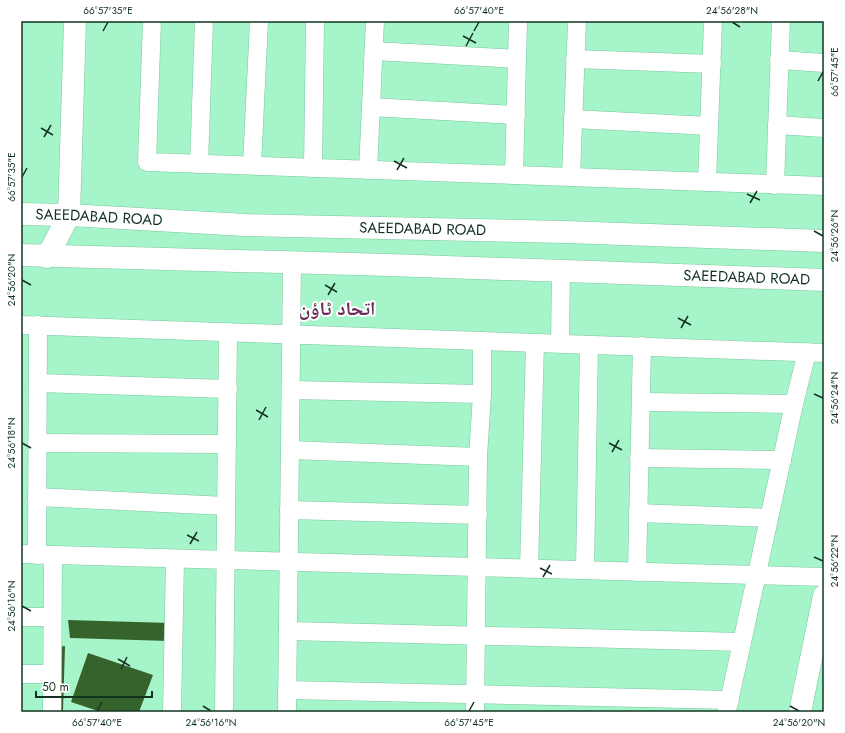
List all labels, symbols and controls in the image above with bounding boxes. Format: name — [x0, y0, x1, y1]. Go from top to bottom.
text: 66°57'35"E — [83, 3, 133, 18]
text: 66°57'40"E — [454, 3, 504, 18]
text: 24°56'28"N — [706, 3, 758, 18]
text: 66°57'45"E — [827, 47, 842, 97]
text: 66°57'35"E — [4, 152, 19, 202]
street label: SAEEDABAD ROAD — [35, 203, 163, 231]
text: 24°56'26"N — [827, 210, 842, 262]
street label: SAEEDABAD ROAD — [359, 216, 486, 241]
text: 24°56'20"N — [4, 254, 19, 306]
street label: SAEEDABAD ROAD — [683, 264, 811, 291]
district label: اتحاد ٹاؤن — [299, 295, 375, 322]
text: 24°56'24"N — [827, 372, 842, 424]
text: 24°56'18"N — [4, 418, 19, 468]
text: 24°56'22"N — [827, 535, 842, 587]
text: 24°56'16"N — [4, 580, 19, 632]
scale bar — [36, 673, 152, 699]
text: 50 m — [42, 678, 69, 696]
text: 66°57'40"E — [72, 715, 122, 730]
text: 24°56'16"N — [185, 715, 237, 730]
text: 66°57'45"E — [444, 715, 494, 730]
text: 24°56'20"N — [773, 715, 825, 730]

